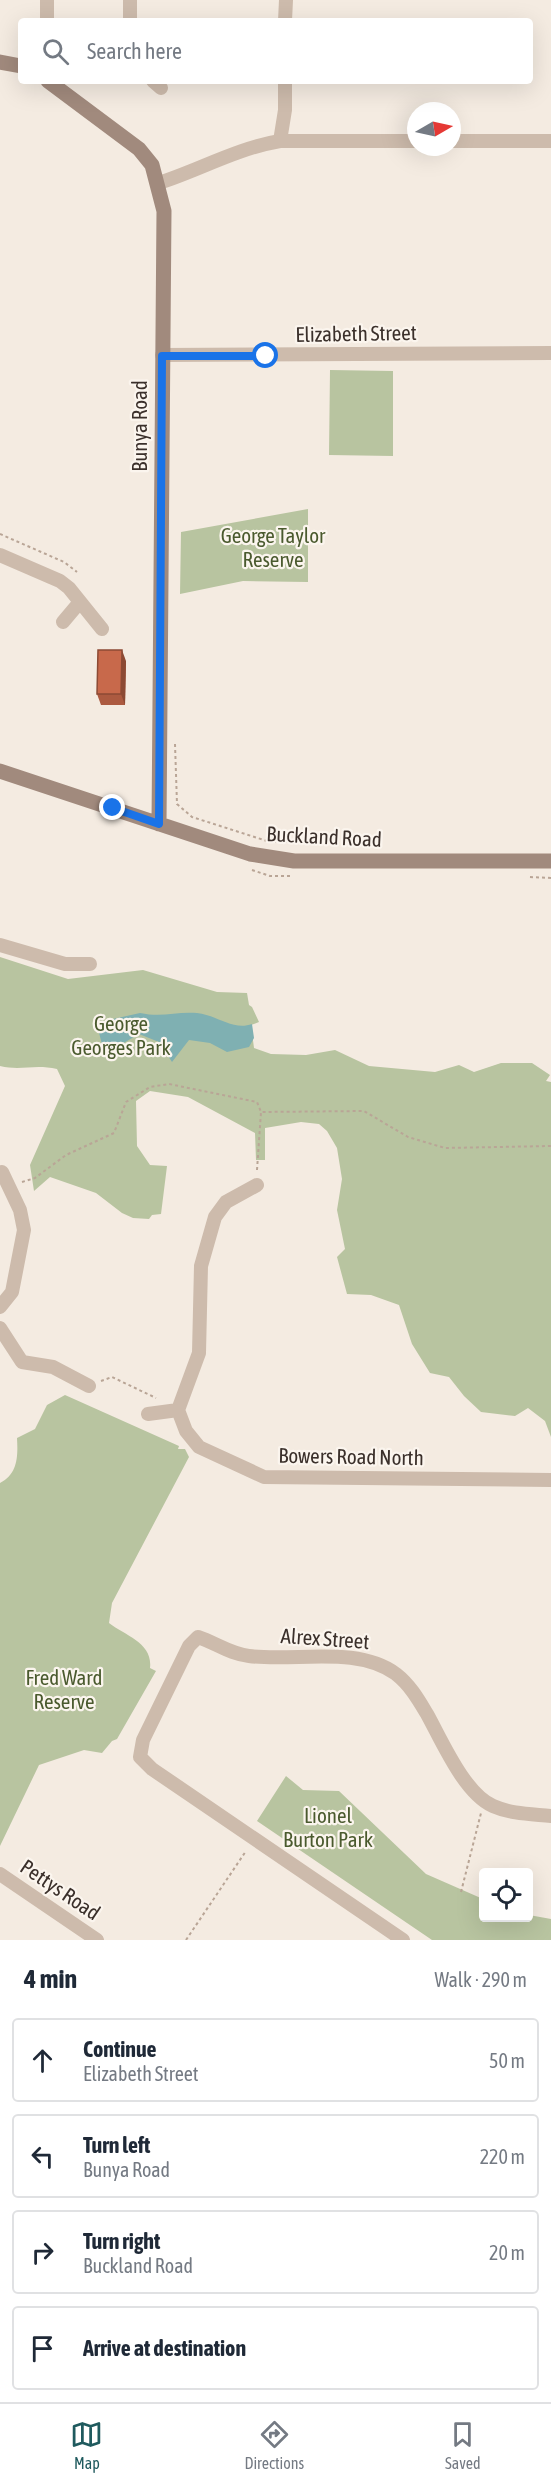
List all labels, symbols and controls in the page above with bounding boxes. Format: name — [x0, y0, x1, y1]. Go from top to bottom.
search box — [18, 18, 533, 84]
icon: search — [39, 35, 72, 68]
text: Search here — [87, 38, 182, 64]
north arrow — [407, 102, 461, 156]
street label: Elizabeth Street — [295, 320, 417, 346]
route start — [252, 342, 278, 368]
street label: Bunya Road — [127, 380, 151, 472]
park label: George Taylor Reserve — [221, 523, 326, 571]
route end — [99, 794, 125, 820]
street label: Buckland Road — [266, 821, 382, 851]
park label: George Georges Park — [71, 1011, 171, 1059]
street label: Bowers Road North — [278, 1443, 424, 1469]
street label: Alrex Street — [280, 1623, 370, 1653]
park label: Fred Ward Reserve — [25, 1665, 103, 1713]
park label: Lionel Burton Park — [283, 1803, 373, 1851]
street label: Pettys Road — [16, 1854, 105, 1924]
map controls — [479, 1868, 533, 1922]
button: locate — [479, 1868, 533, 1922]
text: 4 min — [24, 1964, 77, 1994]
text: Walk · 290 m — [435, 1968, 527, 1991]
text: Continue — [83, 2036, 157, 2062]
icon: ahead — [26, 2044, 59, 2077]
text: 50 m — [489, 2049, 525, 2072]
text: Elizabeth Street — [83, 2062, 199, 2085]
text: Turn left — [83, 2132, 150, 2158]
icon: left — [26, 2140, 59, 2173]
text: 220 m — [480, 2145, 525, 2168]
text: Bunya Road — [83, 2158, 170, 2181]
text: Turn right — [83, 2228, 160, 2254]
icon: right — [26, 2236, 59, 2269]
text: 20 m — [489, 2241, 525, 2264]
text: Buckland Road — [83, 2254, 193, 2277]
icon: arrive — [26, 2332, 59, 2365]
text: Arrive at destination — [83, 2335, 246, 2361]
tab: Map — [70, 2418, 103, 2472]
tab: Directions — [244, 2418, 304, 2472]
tab: Saved — [445, 2418, 480, 2472]

